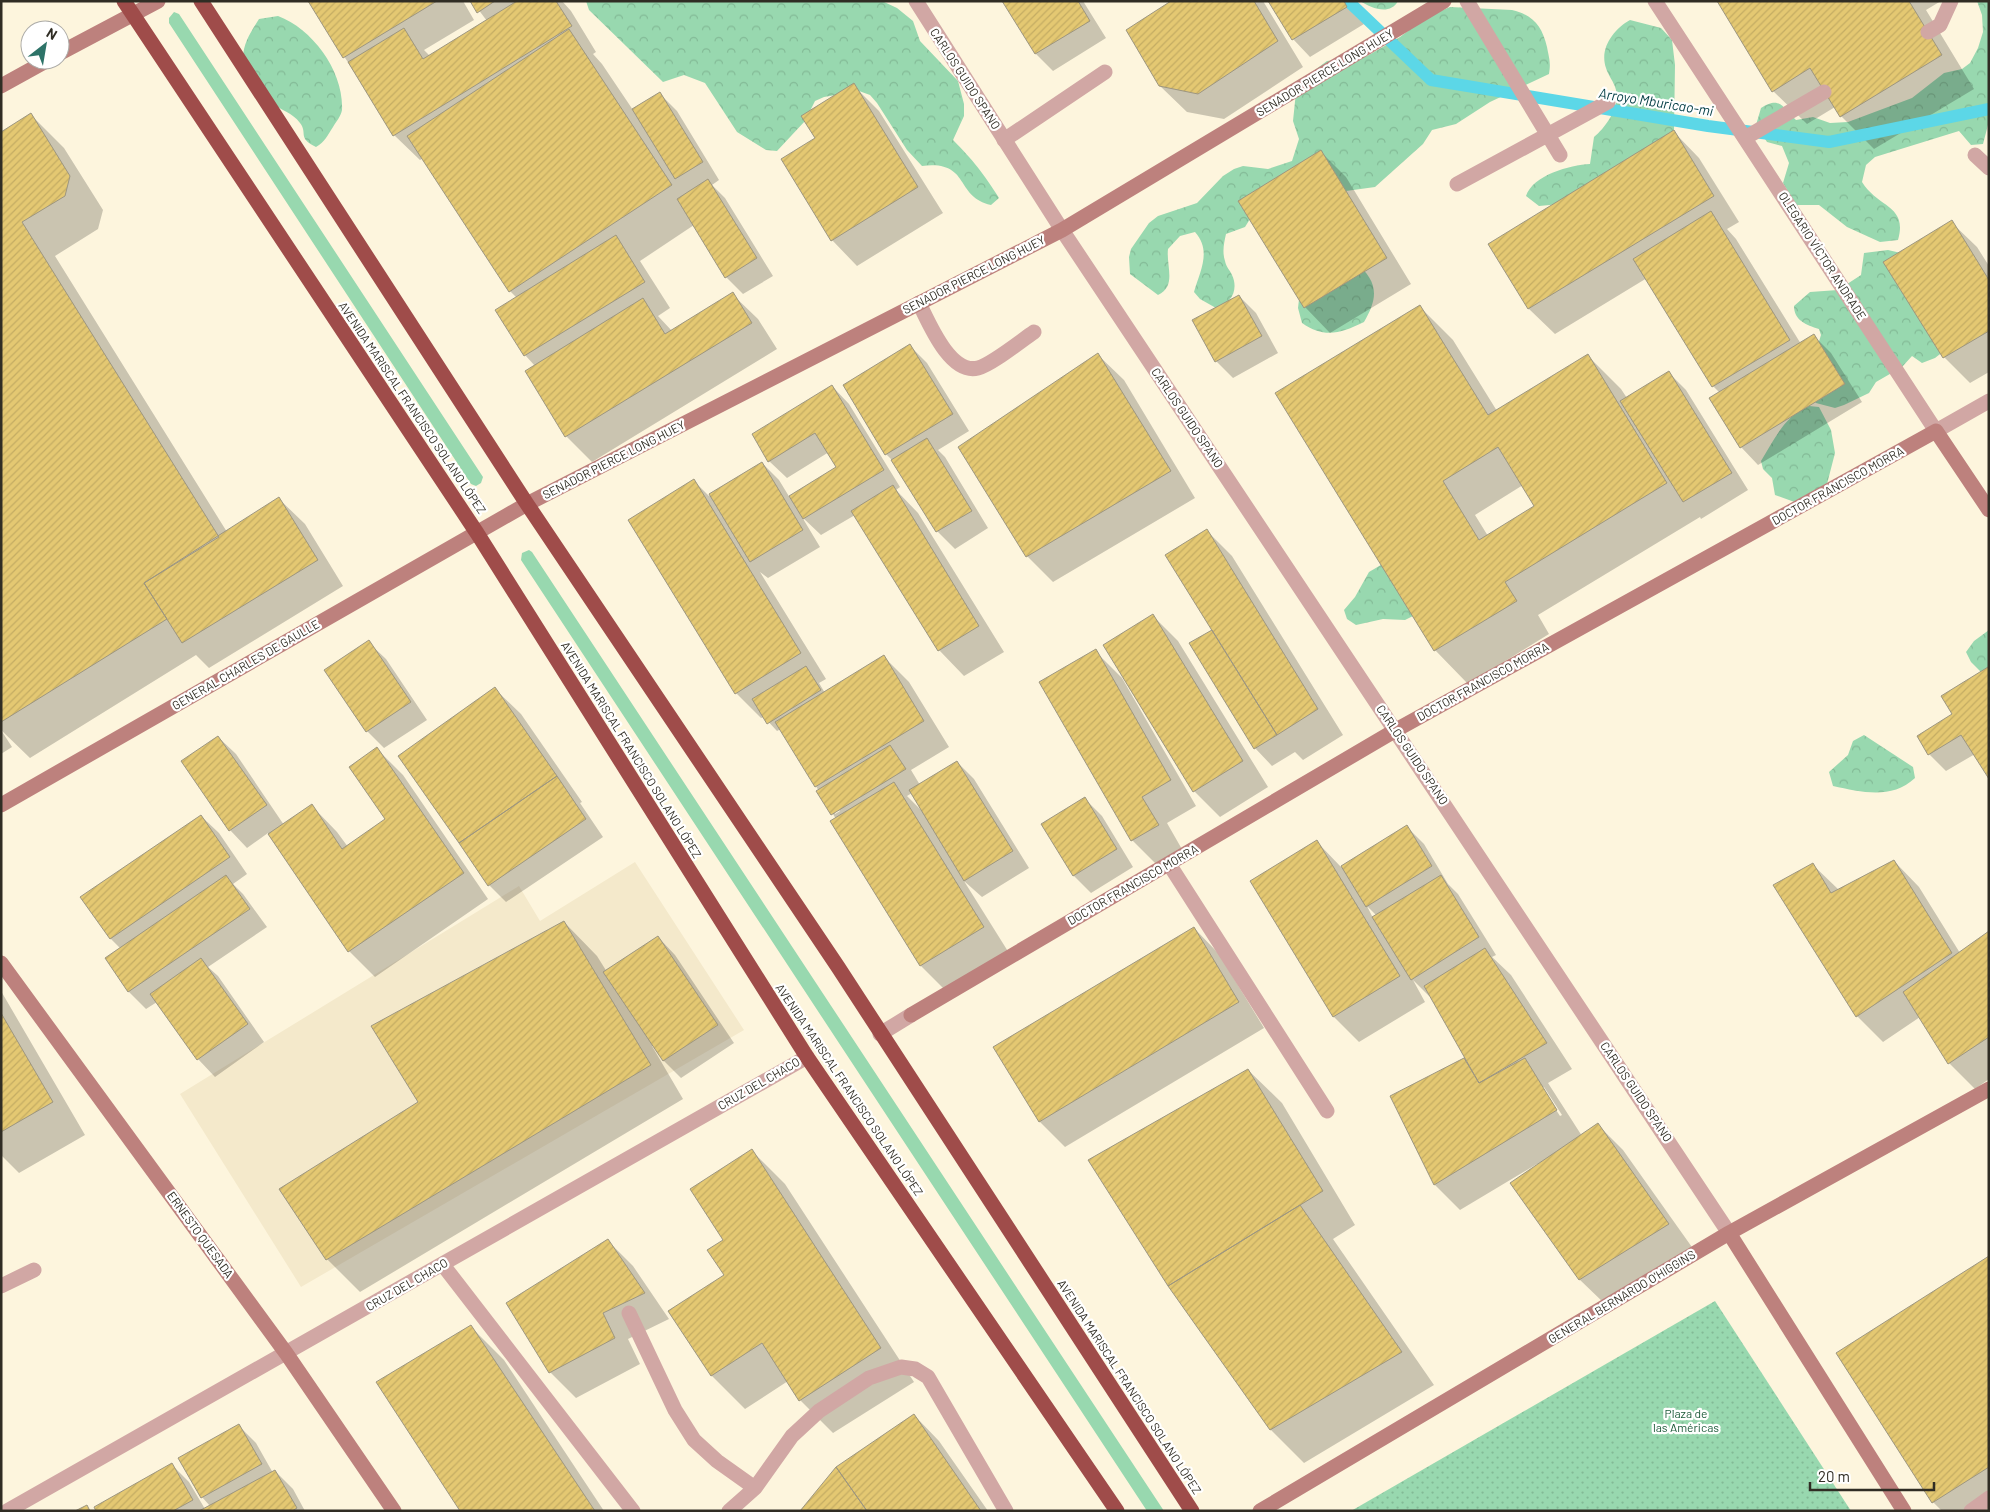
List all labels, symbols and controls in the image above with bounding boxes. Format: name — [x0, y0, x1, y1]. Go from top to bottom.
north arrow — [20, 20, 70, 70]
text: N — [44, 24, 60, 43]
street label: CARLOS GUIDO SPANO — [928, 25, 1004, 132]
street label: SENADOR PIERCE LONG HUEY — [1253, 25, 1396, 119]
water label: Arroyo Mburicao-mi — [1597, 84, 1715, 119]
street label: OLEGARIO VÍCTOR ANDRADE — [1776, 189, 1869, 322]
street label: SENADOR PIERCE LONG HUEY — [900, 232, 1047, 316]
street label: AVENIDA MARISCAL FRANCISCO SOLANO LÓPEZ — [336, 299, 489, 516]
street label: CARLOS GUIDO SPANO — [1149, 365, 1227, 470]
street label: SENADOR PIERCE LONG HUEY — [540, 417, 687, 501]
street label: DOCTOR FRANCISCO MORRA — [1769, 443, 1906, 527]
street label: GENERAL CHARLES DE GAULLE — [169, 616, 322, 712]
street label: AVENIDA MARISCAL FRANCISCO SOLANO LÓPEZ — [559, 639, 705, 860]
street label: DOCTOR FRANCISCO MORRA — [1414, 639, 1551, 723]
street label: CARLOS GUIDO SPANO — [1374, 702, 1452, 807]
street label: DOCTOR FRANCISCO MORRA — [1065, 841, 1200, 927]
street label: AVENIDA MARISCAL FRANCISCO SOLANO LÓPEZ — [773, 981, 926, 1198]
street label: CARLOS GUIDO SPANO — [1598, 1039, 1676, 1144]
street label: CRUZ DEL CHACO — [715, 1054, 802, 1112]
street label: ERNESTO QUESADA — [165, 1188, 237, 1280]
street label: GENERAL BERNARDO O'HIGGINS — [1545, 1247, 1698, 1346]
street label: CRUZ DEL CHACO — [363, 1255, 450, 1313]
street label: AVENIDA MARISCAL FRANCISCO SOLANO LÓPEZ — [1055, 1277, 1205, 1496]
park label: Plaza de las Américas — [1653, 1406, 1719, 1434]
scale bar — [1810, 1460, 1934, 1492]
text: 20 m — [1818, 1467, 1850, 1485]

